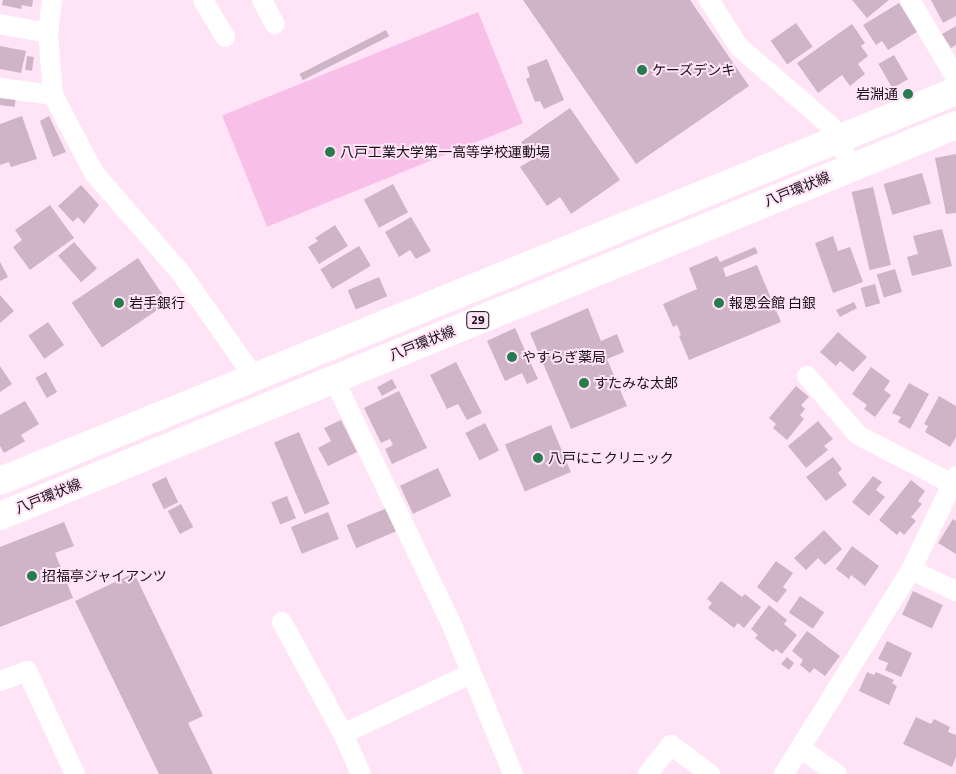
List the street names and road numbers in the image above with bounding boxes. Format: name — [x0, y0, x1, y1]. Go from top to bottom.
street label: 八戸環状線 — [761, 168, 833, 210]
road number: 29 — [466, 310, 490, 330]
street label: 八戸環状線 — [386, 322, 458, 364]
street label: 八戸環状線 — [12, 475, 84, 517]

